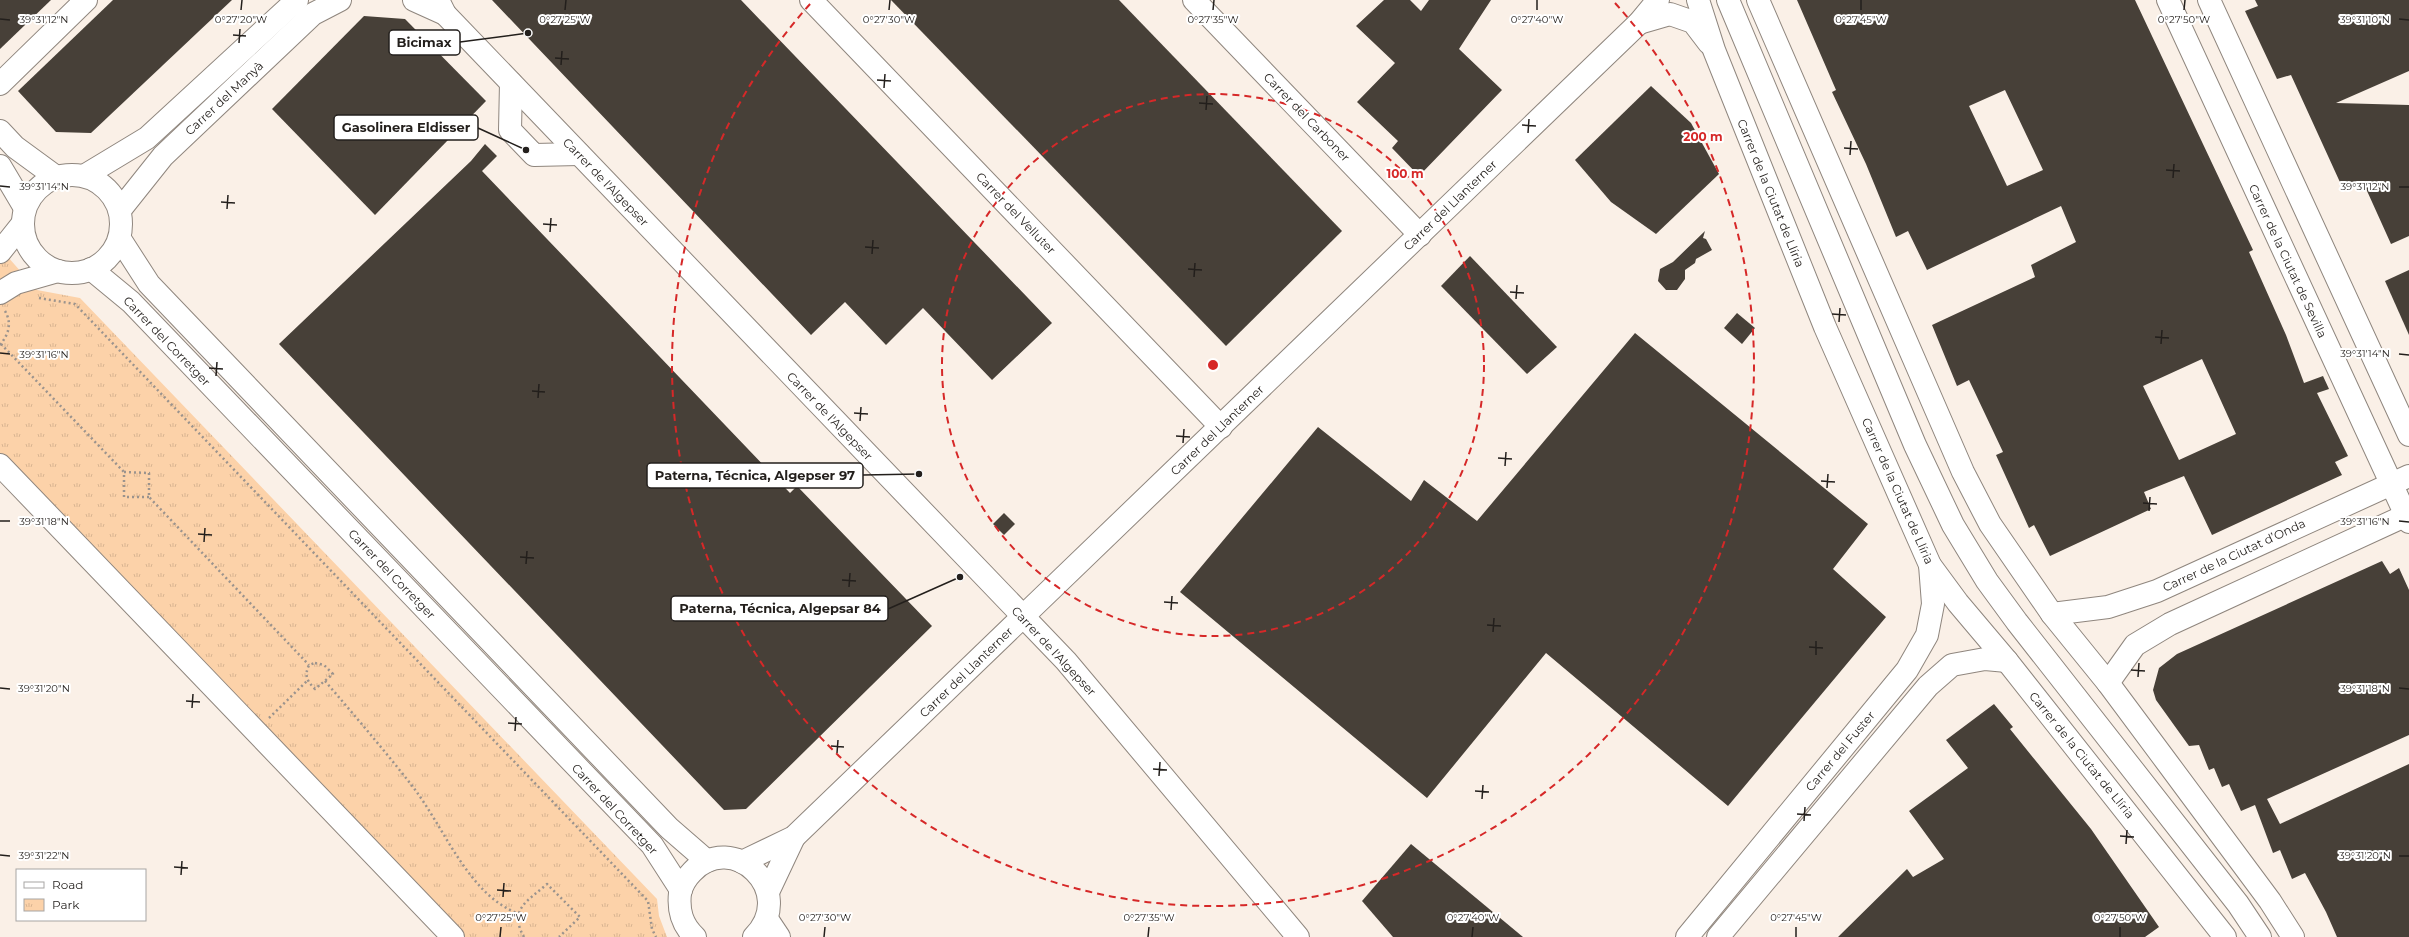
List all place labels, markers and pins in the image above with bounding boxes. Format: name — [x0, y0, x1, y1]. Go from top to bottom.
callout: Bicimax — [389, 30, 460, 55]
callout: Gasolinera Eldisser — [334, 115, 478, 140]
centre of rings — [1206, 358, 1220, 372]
callout: Paterna, Técnica, Algepser 97 — [647, 463, 863, 488]
callout: Paterna, Técnica, Algepsar 84 — [671, 596, 888, 621]

